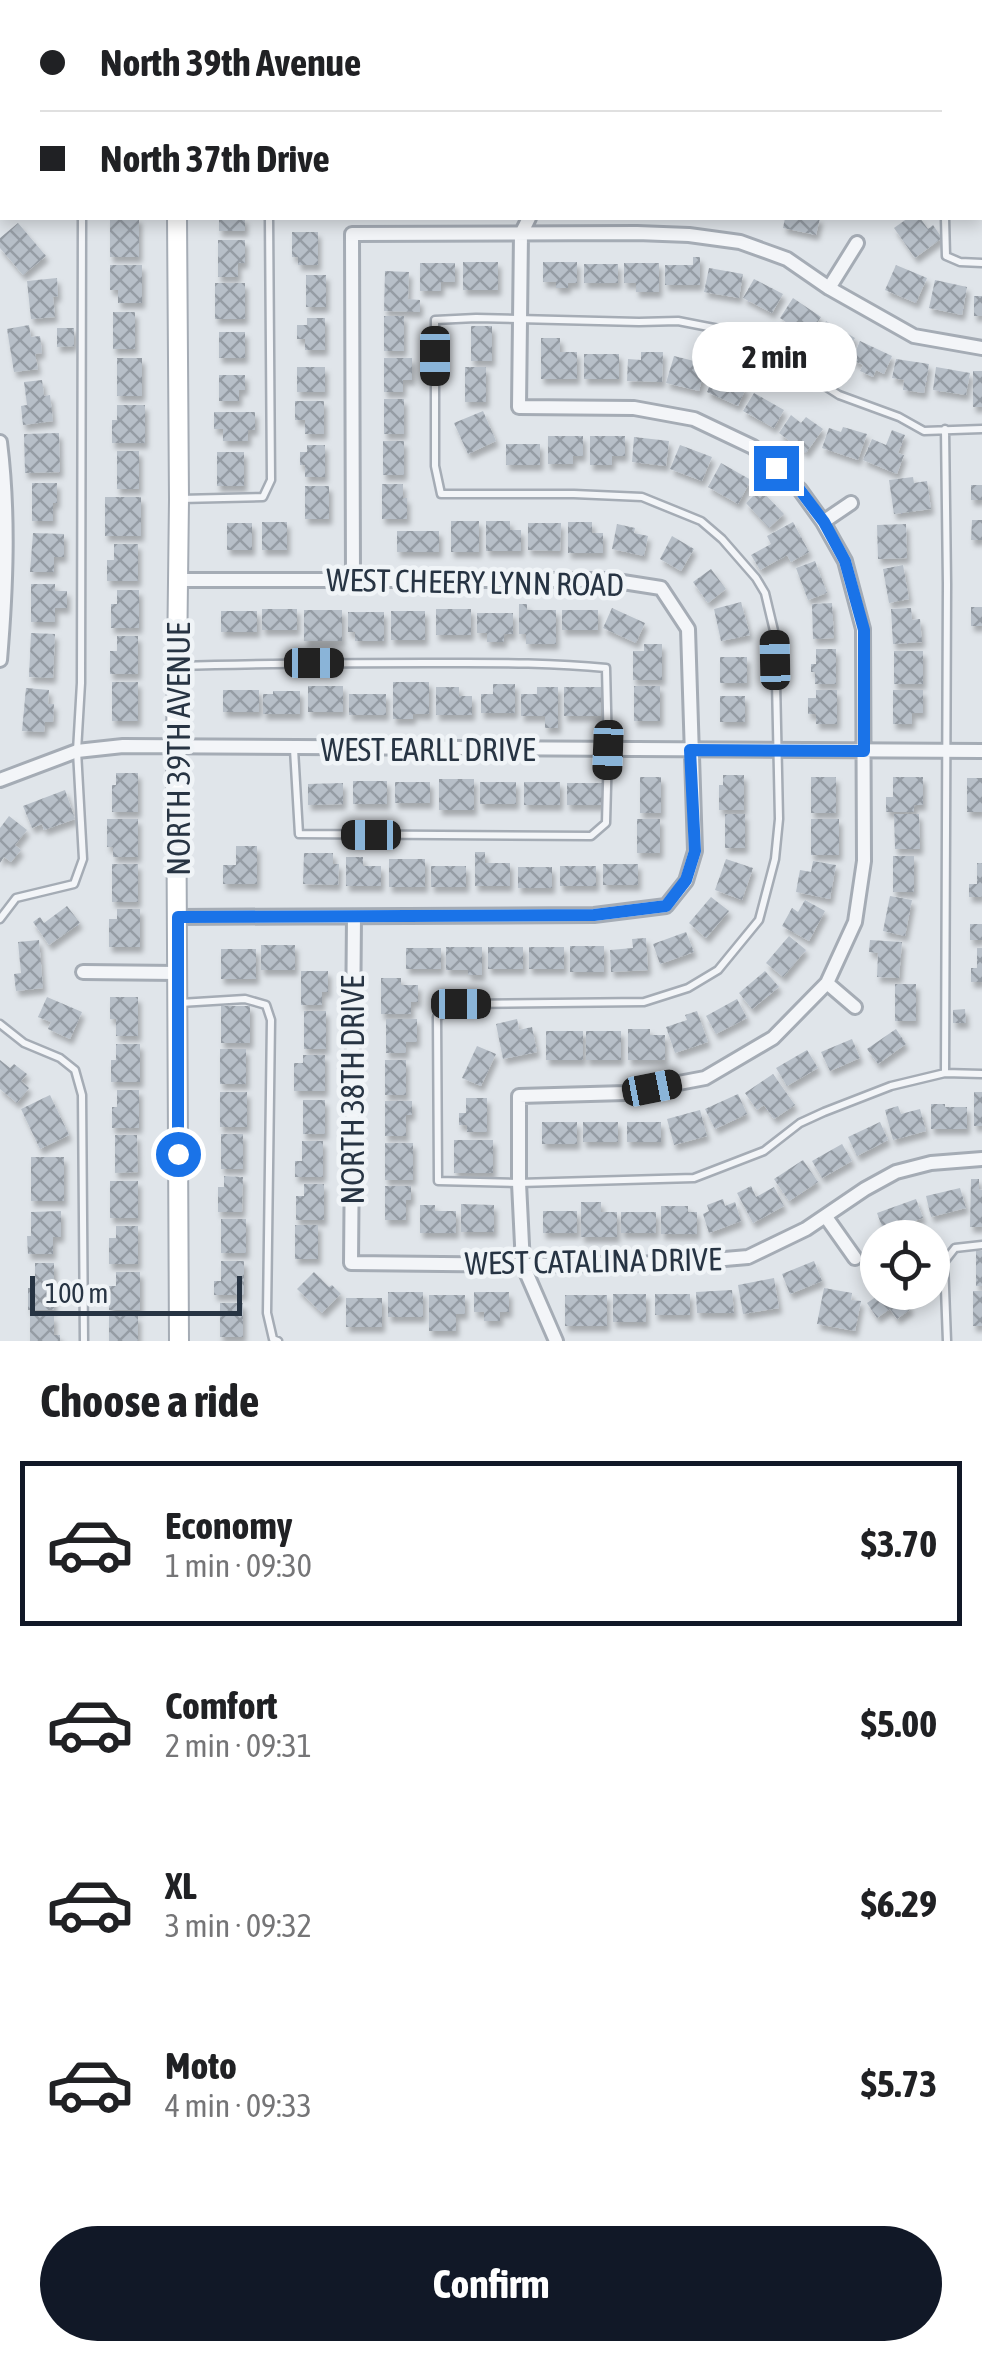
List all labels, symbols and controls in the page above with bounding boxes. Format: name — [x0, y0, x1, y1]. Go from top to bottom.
text: North 39th Avenue — [100, 41, 361, 84]
text: North 37th Drive — [100, 137, 330, 180]
callout: 2 min — [694, 323, 858, 393]
car — [420, 326, 450, 386]
text: 2 min — [742, 338, 807, 375]
route end — [754, 446, 799, 491]
street label: WEST CHEERY LYNN ROAD — [326, 561, 624, 603]
street label: NORTH 39TH AVENUE — [160, 622, 197, 876]
car — [759, 630, 791, 690]
car — [284, 648, 344, 678]
car — [592, 719, 624, 781]
street label: WEST EARLL DRIVE — [321, 731, 536, 768]
car — [341, 820, 401, 850]
street label: NORTH 38TH DRIVE — [334, 975, 371, 1205]
car — [431, 989, 491, 1019]
car — [620, 1068, 684, 1108]
route start — [156, 1132, 201, 1177]
map controls — [860, 1220, 950, 1310]
button: locate — [860, 1220, 950, 1310]
street label: WEST CATALINA DRIVE — [464, 1240, 722, 1282]
scale bar — [30, 1271, 242, 1316]
text: 100 m — [45, 1277, 108, 1309]
text: Choose a ride — [40, 1375, 259, 1427]
icon: car — [45, 1499, 135, 1589]
text: Economy — [165, 1504, 292, 1547]
text: $3.70 — [861, 1522, 937, 1565]
text: 1 min · 09:30 — [165, 1547, 312, 1584]
icon: car — [45, 1679, 135, 1769]
text: Comfort — [165, 1684, 277, 1727]
text: $5.00 — [861, 1702, 937, 1745]
text: 2 min · 09:31 — [165, 1727, 312, 1764]
icon: car — [45, 1859, 135, 1949]
text: XL — [165, 1864, 197, 1907]
text: $6.29 — [861, 1882, 937, 1925]
text: 3 min · 09:32 — [165, 1907, 312, 1944]
icon: car — [45, 2039, 135, 2129]
text: Moto — [165, 2044, 237, 2087]
text: $5.73 — [861, 2062, 937, 2105]
text: 4 min · 09:33 — [165, 2087, 312, 2124]
button: Confirm — [40, 2226, 942, 2341]

